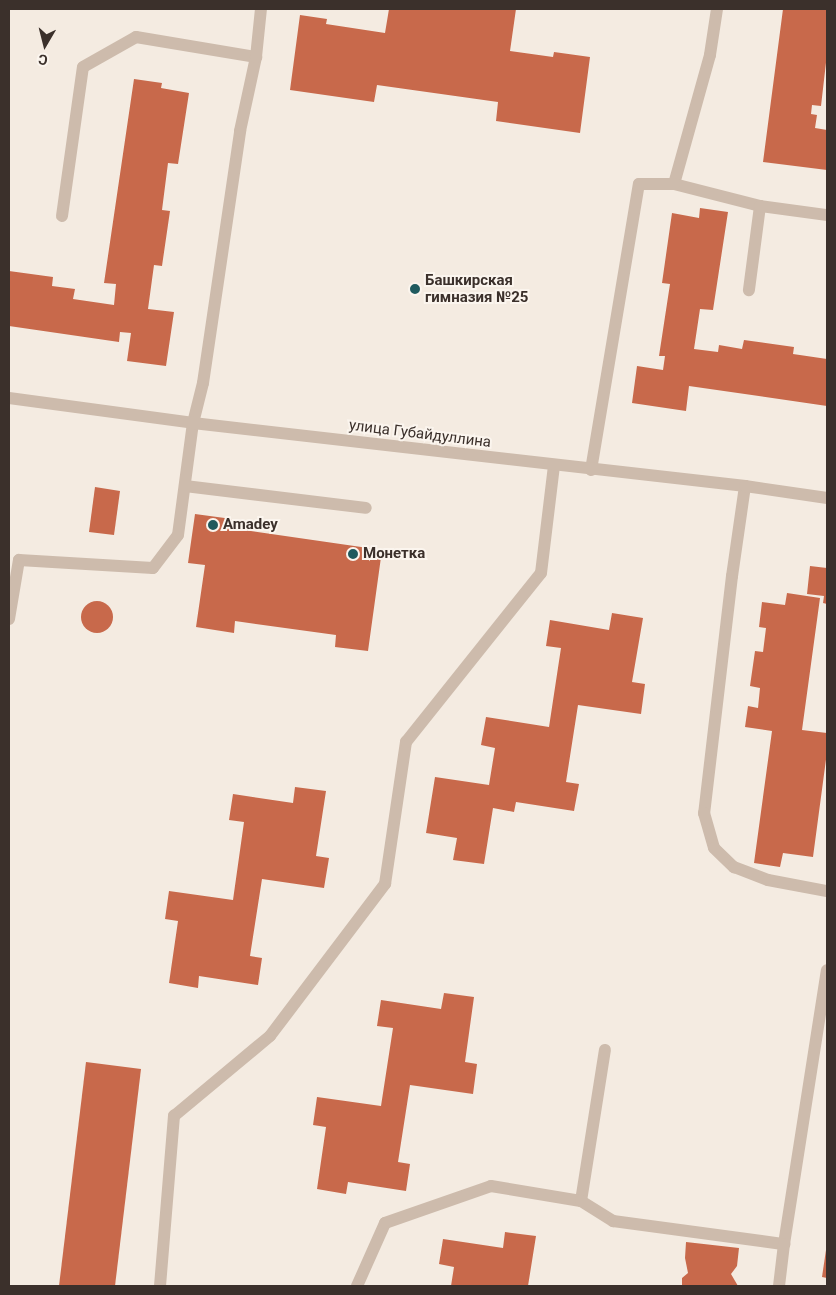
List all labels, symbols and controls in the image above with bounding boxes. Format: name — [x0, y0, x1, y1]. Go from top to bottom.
north arrow — [20, 20, 70, 70]
text: С — [37, 51, 49, 68]
place label: Башкирская гимназия №25 — [425, 271, 528, 306]
marker: Башкирская гимназия №25 — [409, 283, 421, 295]
street label: улица Губайдуллина — [348, 416, 492, 452]
place label: Amadey — [223, 516, 278, 534]
marker: Amadey — [207, 519, 219, 531]
place label: Монетка — [363, 545, 425, 563]
marker: Монетка — [347, 548, 359, 560]

